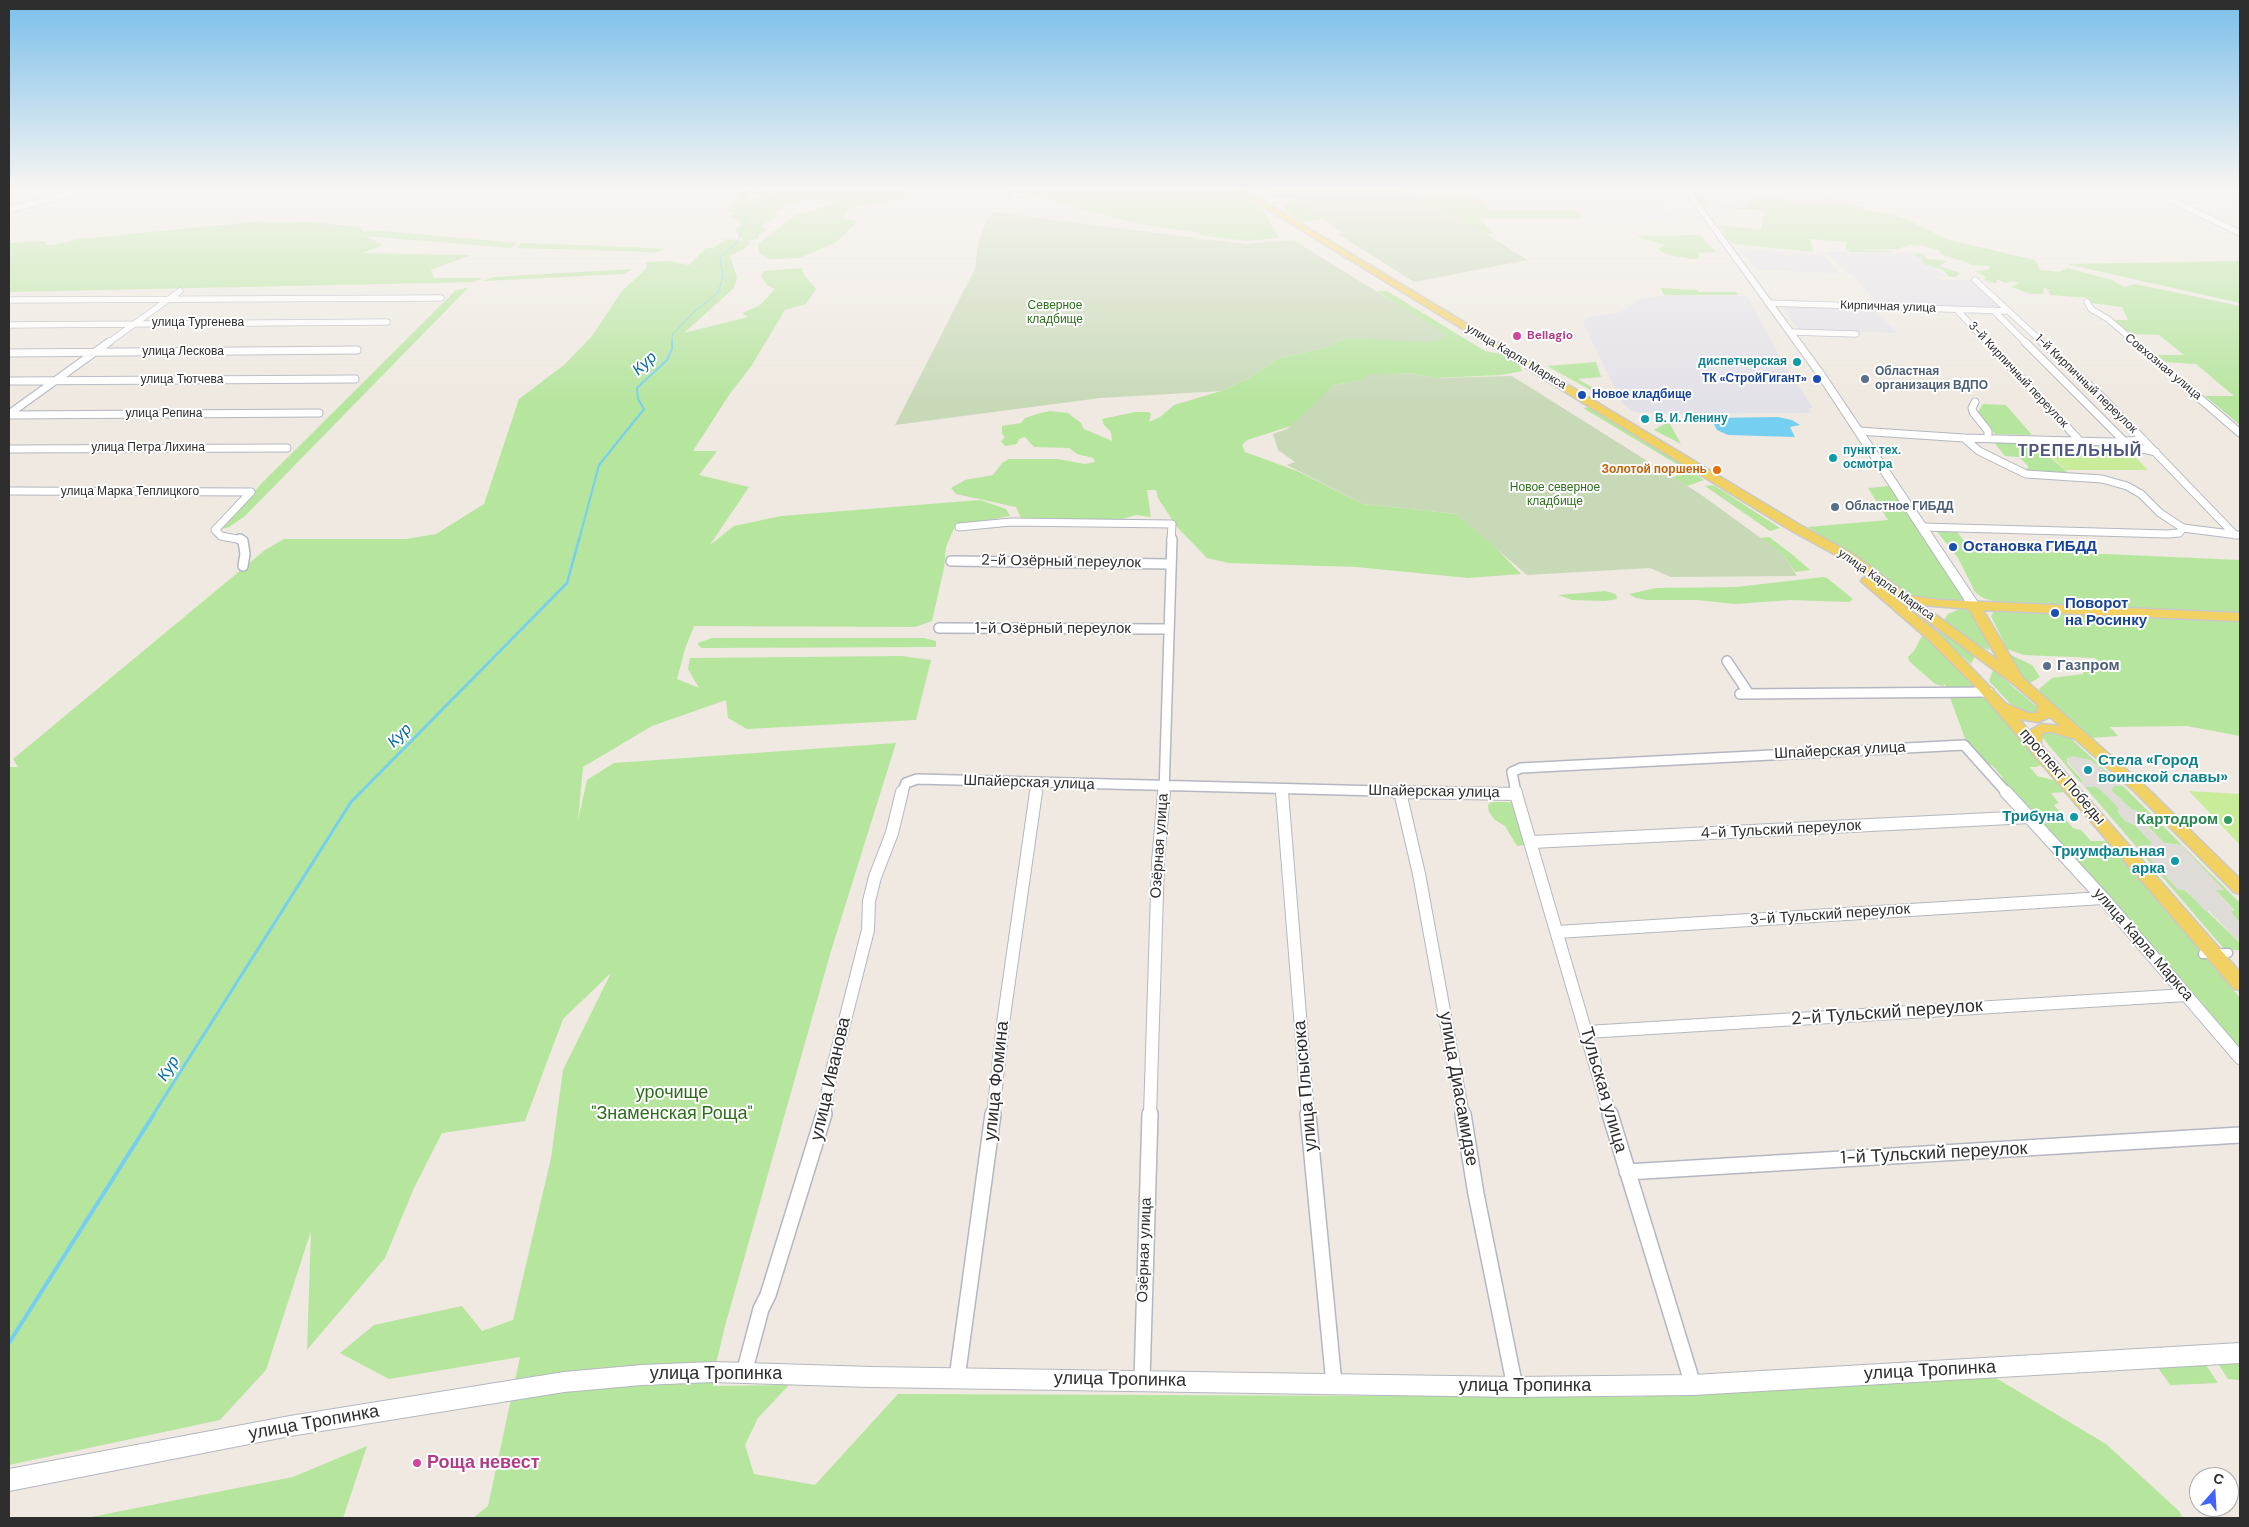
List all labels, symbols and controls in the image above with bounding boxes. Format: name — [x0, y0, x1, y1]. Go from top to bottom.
street label: Кирпичная улица — [1840, 298, 1936, 316]
park label: Северное кладбище — [1027, 299, 1083, 327]
street label: улица Тургенева — [152, 316, 244, 330]
street label: 3-й Кирпичный переулок — [1965, 319, 2071, 431]
street label: улица Карла Маркса — [1463, 321, 1569, 393]
place label: Bellagio — [1527, 329, 1573, 343]
marker: Bellagio — [1511, 330, 1523, 342]
street label: 1-й Кирпичный переулок — [2032, 331, 2140, 437]
street label: Совхозная улица — [2122, 331, 2204, 403]
street label: улица Лескова — [142, 345, 224, 359]
water label: Кур — [629, 348, 661, 380]
place label: диспетчерская — [1698, 355, 1787, 369]
marker: диспетчерская — [1791, 356, 1803, 368]
place label: Областная организация ВДПО — [1875, 365, 1988, 393]
place label: ТК «СтройГигант» — [1702, 372, 1807, 386]
street label: улица Тютчева — [140, 373, 224, 387]
marker: ТК «СтройГигант» — [1811, 373, 1823, 385]
marker: Областная организация ВДПО — [1859, 373, 1871, 385]
place label: Новое кладбище — [1592, 388, 1692, 402]
marker: Новое кладбище — [1576, 389, 1588, 401]
street label: улица Репина — [126, 407, 202, 421]
place label: В. И. Ленину — [1655, 412, 1728, 426]
marker: В. И. Ленину — [1639, 413, 1651, 425]
street label: улица Петра Лихина — [91, 441, 205, 455]
district label: ТРЕПЕЛЬНЫЙ — [2016, 442, 2144, 462]
place label: пункт тех. осмотра — [1843, 444, 1901, 472]
marker: пункт тех. осмотра — [1827, 452, 1839, 464]
place label: Золотой поршень — [1602, 463, 1707, 477]
marker: Золотой поршень — [1711, 464, 1723, 476]
park label: Новое северное кладбище — [1510, 481, 1600, 509]
street label: улица Марка Теплицкого — [61, 485, 199, 499]
place label: Областное ГИБДД — [1845, 500, 1954, 514]
marker: Областное ГИБДД — [1829, 501, 1841, 513]
place label: Остановка ГИБДД — [1963, 538, 2097, 556]
marker: Остановка ГИБДД — [1947, 541, 1959, 553]
street label: улица Карла Маркса — [1835, 546, 1937, 624]
street label: 2-й Озёрный переулок — [981, 552, 1141, 572]
place label: Поворот на Росинку — [2065, 595, 2147, 630]
marker: Поворот на Росинку — [2049, 607, 2061, 619]
street label: 1-й Озёрный переулок — [975, 620, 1131, 638]
place label: Газпром — [2057, 657, 2120, 675]
marker: Газпром — [2041, 660, 2053, 672]
water label: Кур — [384, 720, 416, 752]
street label: проспект Победы — [2015, 725, 2109, 829]
street label: Шпайерская улица — [1774, 739, 1906, 763]
place label: Стела «Город воинской славы» — [2098, 752, 2228, 787]
marker: Стела «Город воинской славы» — [2082, 764, 2094, 776]
street label: Шпайерская улица — [963, 772, 1095, 794]
street label: Шпайерская улица — [1368, 782, 1500, 802]
street label: Озёрная улица — [1147, 793, 1173, 899]
place label: Трибуна — [2002, 808, 2064, 826]
marker: Трибуна — [2068, 811, 2080, 823]
place label: Картодром — [2136, 811, 2218, 829]
marker: Картодром — [2222, 814, 2234, 826]
street label: 4-й Тульский переулок — [1700, 817, 1862, 843]
place label: Триумфальная арка — [2053, 843, 2165, 878]
marker: Триумфальная арка — [2169, 855, 2181, 867]
street label: улица Карла Маркса — [2089, 885, 2197, 1005]
street label: 3-й Тульский переулок — [1749, 900, 1911, 930]
street label: 2-й Тульский переулок — [1790, 996, 1984, 1030]
street label: улица Диасамидзе — [1434, 1010, 1482, 1168]
street label: улица Иванова — [806, 1015, 856, 1143]
street label: улица Фомина — [980, 1020, 1014, 1142]
street label: улица Плысюка — [1290, 1020, 1322, 1152]
street label: Тульская улица — [1575, 1025, 1631, 1155]
water label: Кур — [154, 1053, 184, 1085]
park label: урочище "Знаменская Роща" — [591, 1082, 753, 1124]
street label: 1-й Тульский переулок — [1840, 1138, 2028, 1170]
street label: Озёрная улица — [1134, 1197, 1156, 1303]
street label: улица Тропинка — [1863, 1357, 1997, 1385]
street label: улица Тропинка — [650, 1363, 782, 1385]
street label: улица Тропинка — [1054, 1368, 1186, 1392]
street label: улица Тропинка — [1459, 1375, 1591, 1397]
street label: улица Тропинка — [247, 1401, 381, 1445]
place label: Роща невест — [427, 1452, 540, 1474]
marker: Роща невест — [411, 1457, 423, 1469]
north arrow — [2189, 1467, 2239, 1517]
text: С — [2211, 1469, 2226, 1489]

